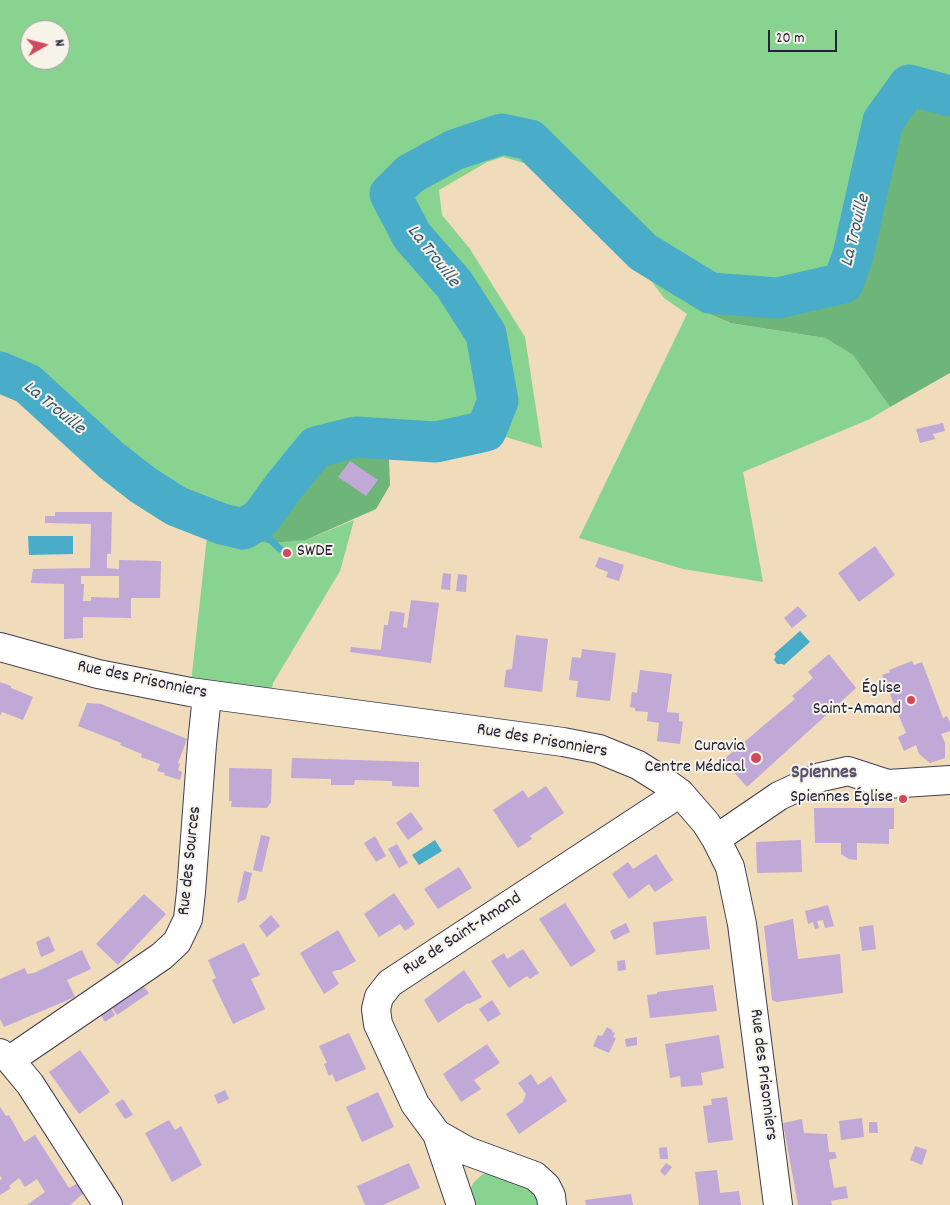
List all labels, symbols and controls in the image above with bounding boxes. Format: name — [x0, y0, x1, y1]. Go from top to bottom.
north arrow — [20, 20, 70, 70]
scale bar — [770, 20, 839, 52]
text: 20 m — [776, 28, 804, 50]
text: N — [48, 38, 69, 48]
water label: La Trouille — [837, 193, 877, 269]
water label: La Trouille — [400, 221, 464, 293]
water label: La Trouille — [17, 377, 89, 441]
place label: SWDE — [297, 542, 333, 564]
marker: SWDE — [281, 547, 293, 559]
street label: Rue des Prisonniers — [75, 657, 209, 705]
place label: Église Saint-Amand — [813, 679, 901, 722]
marker: Église Saint-Amand — [905, 694, 917, 706]
street label: Rue des Prisonniers — [475, 720, 609, 764]
place label: Curavia Centre Médical — [645, 737, 745, 780]
marker: Curavia Centre Médical — [749, 751, 763, 765]
district label: Spiennes — [791, 762, 857, 786]
place label: Spiennes Église — [790, 788, 893, 810]
marker: Spiennes Église — [897, 793, 909, 805]
street label: Rue des Sources — [175, 805, 207, 917]
street label: Rue de Saint-Amand — [400, 889, 526, 981]
street label: Rue des Prisonniers — [743, 1008, 781, 1142]

